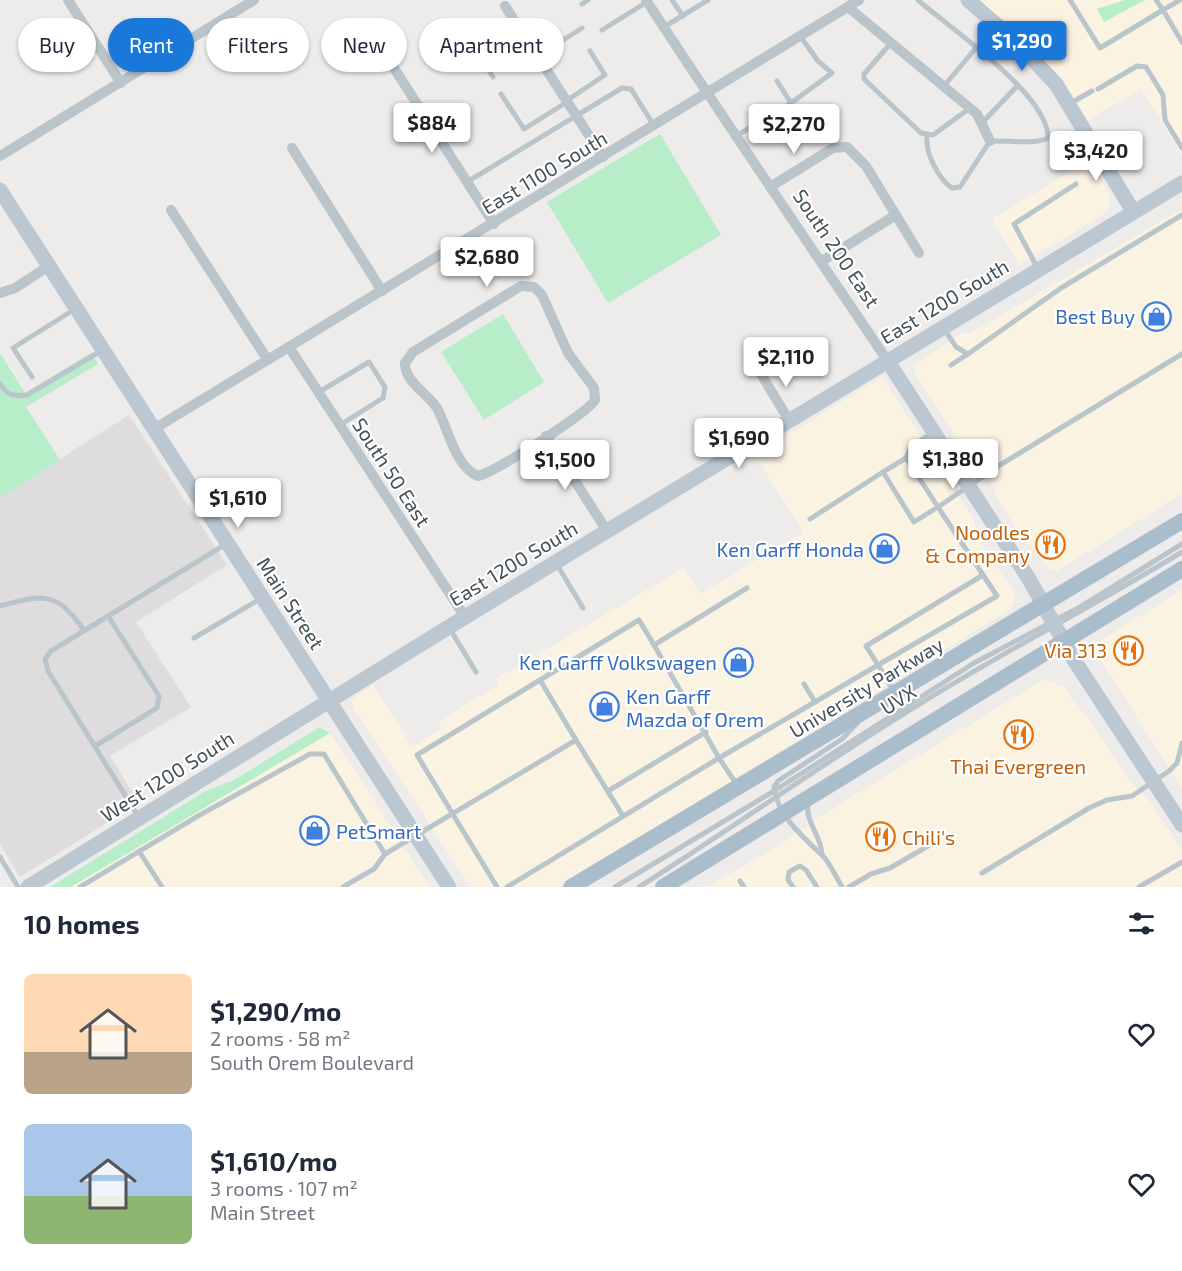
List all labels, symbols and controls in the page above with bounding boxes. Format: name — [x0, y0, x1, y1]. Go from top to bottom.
chip: Buy — [18, 18, 96, 72]
chip: Rent — [108, 18, 194, 72]
chip: Filters — [206, 18, 309, 72]
chip: New — [321, 18, 407, 72]
chip: Apartment — [419, 18, 564, 72]
pin: $1,290 — [973, 21, 1071, 72]
text: $1,290 — [991, 28, 1053, 52]
pin: $884 — [396, 103, 468, 154]
pin: $2,270 — [745, 104, 843, 155]
text: $884 — [407, 110, 457, 134]
text: $2,270 — [763, 111, 825, 135]
street label: East 1100 South — [477, 125, 611, 219]
pin: $3,420 — [1047, 131, 1145, 182]
text: $3,420 — [1064, 138, 1128, 162]
street label: South 200 East — [789, 184, 886, 312]
pin: $2,680 — [438, 237, 536, 288]
text: $2,680 — [455, 244, 519, 268]
street label: East 1200 South — [875, 253, 1013, 349]
shop icon: Best Buy — [1140, 300, 1172, 332]
place label: Best Buy — [1055, 304, 1135, 328]
pin: $2,110 — [737, 337, 835, 388]
text: $2,110 — [757, 344, 815, 368]
street label: South 50 East — [348, 413, 436, 531]
pin: $1,690 — [690, 418, 788, 469]
text: $1,690 — [708, 425, 770, 449]
pin: $1,380 — [904, 439, 1002, 490]
pin: $1,500 — [516, 440, 614, 491]
text: $1,380 — [922, 446, 984, 470]
text: $1,500 — [534, 447, 596, 471]
pin: $1,610 — [189, 478, 287, 529]
text: $1,610 — [209, 485, 267, 509]
street label: East 1200 South — [444, 515, 582, 611]
place label: Noodles & Company — [925, 520, 1030, 567]
restaurant icon: Noodles & Company — [1035, 528, 1067, 560]
shop icon: Ken Garff Honda — [869, 533, 901, 565]
place label: Ken Garff Honda — [717, 537, 864, 561]
street label: Main Street — [252, 552, 330, 654]
street label: University Parkway — [785, 631, 948, 742]
restaurant icon: Via 313 — [1112, 634, 1144, 666]
place label: Via 313 — [1044, 638, 1107, 662]
shop icon: Ken Garff Volkswagen — [722, 646, 754, 678]
place label: Ken Garff Volkswagen — [519, 650, 717, 674]
street label: UVX — [876, 679, 920, 719]
place label: Ken Garff Mazda of Orem — [626, 684, 764, 731]
shop icon: Ken Garff Mazda of Orem — [589, 691, 621, 723]
restaurant icon: Thai Evergreen — [1002, 719, 1034, 751]
street label: West 1200 South — [96, 725, 238, 827]
place label: Thai Evergreen — [950, 754, 1086, 778]
shop icon: PetSmart — [299, 815, 331, 847]
place label: PetSmart — [336, 819, 422, 843]
restaurant icon: Chili's — [865, 821, 897, 853]
place label: Chili's — [902, 825, 955, 849]
icon: filters — [1125, 907, 1158, 940]
text: 10 homes — [24, 908, 140, 939]
text: $1,290/mo — [210, 995, 341, 1026]
icon: home — [72, 998, 144, 1070]
icon: heart — [1125, 1018, 1158, 1051]
text: 2 rooms · 58 m² — [210, 1026, 351, 1050]
text: South Orem Boulevard — [210, 1050, 414, 1074]
text: $1,610/mo — [210, 1145, 337, 1176]
icon: home — [72, 1148, 144, 1220]
icon: heart — [1125, 1168, 1158, 1201]
text: 3 rooms · 107 m² — [210, 1176, 358, 1200]
text: Main Street — [210, 1200, 315, 1224]

